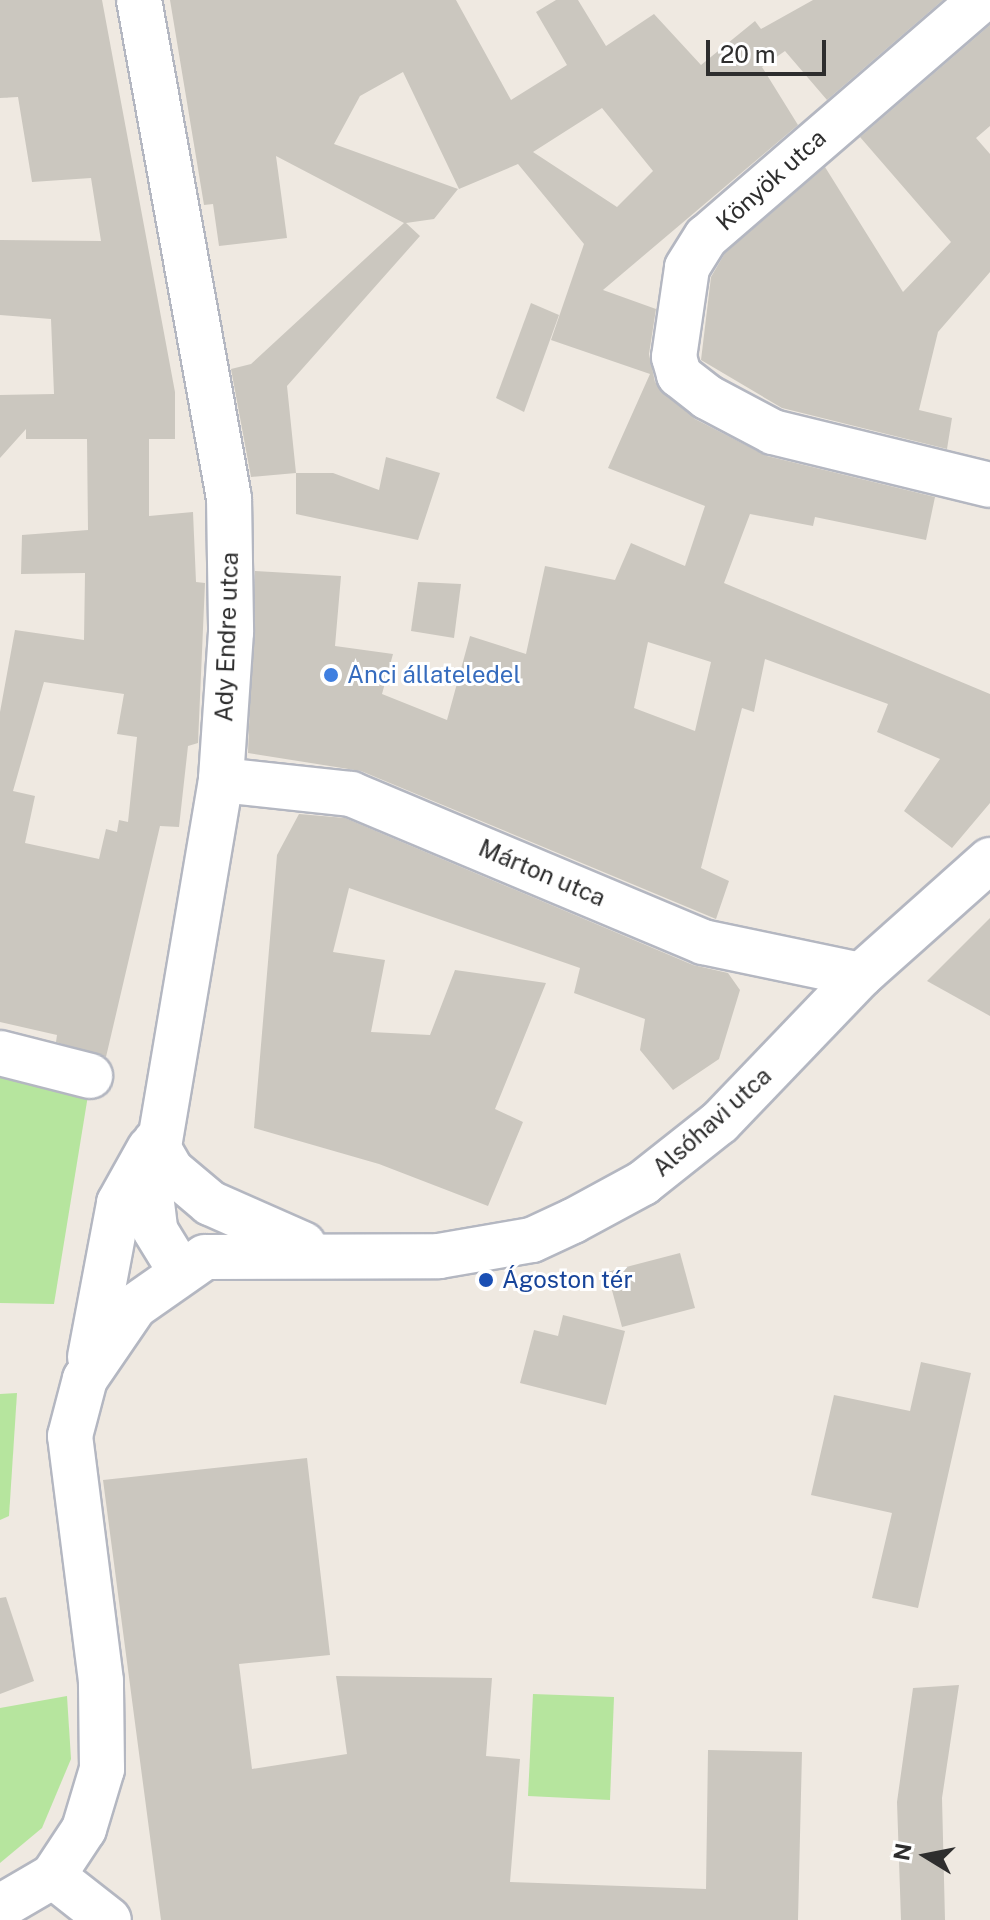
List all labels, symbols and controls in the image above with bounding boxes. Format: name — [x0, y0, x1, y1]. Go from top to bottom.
scale bar — [710, 24, 830, 74]
text: 20 m — [720, 40, 776, 68]
street label: Könyök utca — [710, 123, 832, 237]
street label: Ady Endre utca — [210, 551, 244, 723]
place label: Anci állateledel — [347, 661, 521, 689]
marker: Anci állateledel — [322, 666, 340, 684]
street label: Márton utca — [474, 833, 610, 913]
street label: Alsóhavi utca — [647, 1061, 777, 1183]
place label: Ágoston tér — [502, 1266, 633, 1294]
marker: Ágoston tér — [477, 1271, 495, 1289]
north arrow — [886, 1816, 966, 1896]
text: N — [888, 1841, 917, 1863]

